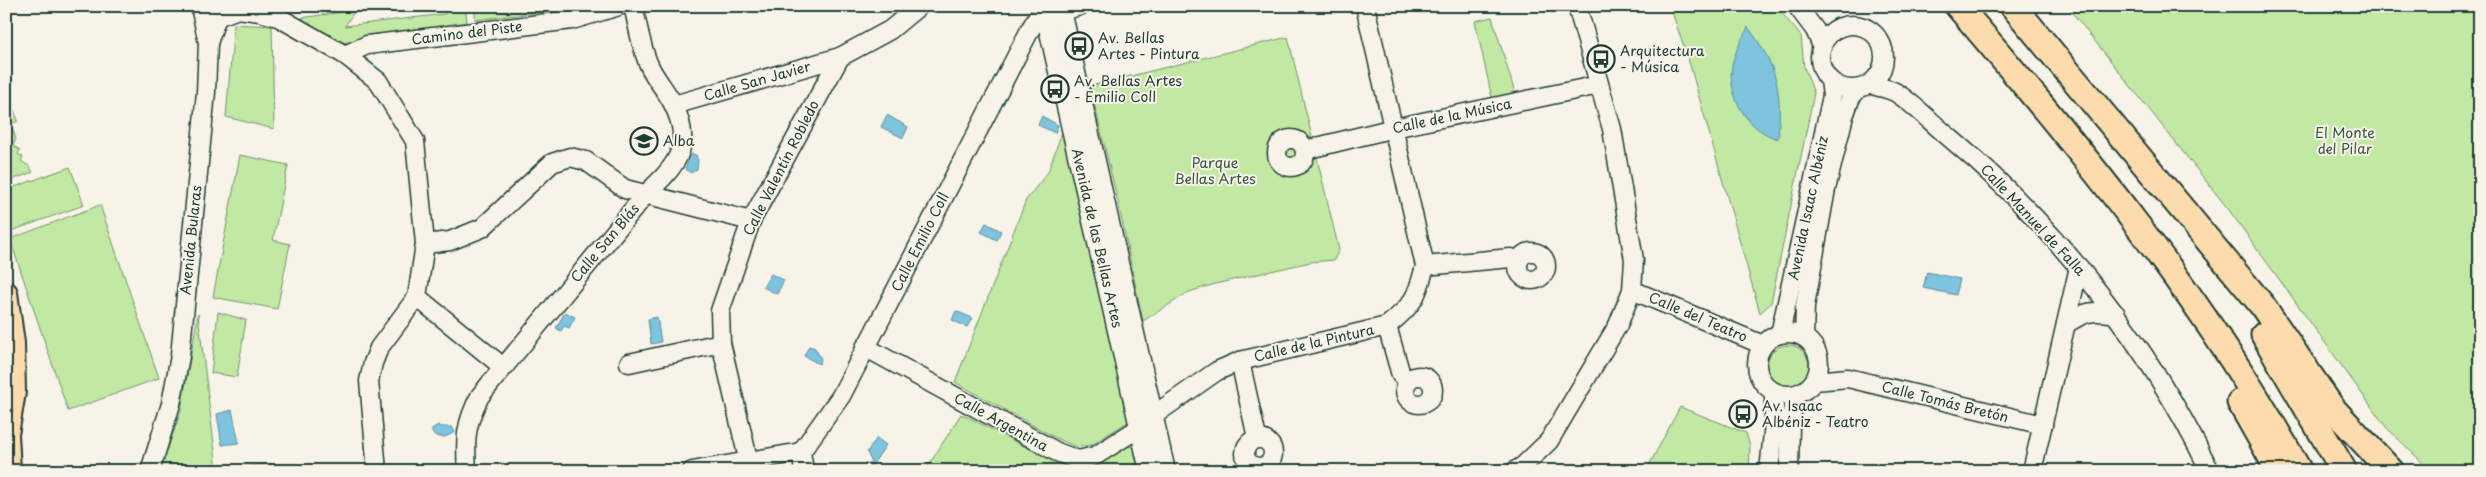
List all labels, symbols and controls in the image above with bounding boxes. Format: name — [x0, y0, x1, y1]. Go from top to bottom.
street label: Camino del Piste — [410, 15, 524, 50]
place label: Av. Bellas Artes - Pintura — [1098, 27, 1200, 64]
bus stop icon: Av. Bellas Artes - Pintura — [1064, 31, 1094, 61]
place label: Arquitectura - Música — [1620, 40, 1705, 77]
bus stop icon: Arquitectura - Música — [1586, 44, 1616, 74]
street label: Calle San Javier — [701, 55, 813, 106]
place label: Av. Bellas Artes - Emilio Coll — [1074, 70, 1182, 107]
bus stop icon: Av. Bellas Artes - Emilio Coll — [1040, 74, 1070, 104]
street label: Calle de la Música — [1390, 93, 1514, 138]
street label: Calle Valentín Robledo — [737, 96, 824, 239]
park label: El Monte del Pilar — [2315, 122, 2375, 159]
school or university icon: Alba — [629, 126, 659, 156]
place label: Alba — [663, 130, 695, 151]
street label: Avenida Isaac Albéniz — [1782, 134, 1833, 282]
street label: Avenida de las Bellas Artes — [1067, 146, 1128, 330]
park label: Parque Bellas Artes — [1174, 152, 1256, 189]
street label: Calle Manuel de Falla — [1976, 159, 2091, 281]
street label: Avenida Bularas — [174, 184, 207, 296]
street label: Calle Emilio Coll — [885, 188, 954, 295]
street label: Calle San Blás — [565, 199, 644, 287]
street label: Calle del Teatro — [1646, 286, 1751, 347]
street label: Calle de la Pintura — [1252, 318, 1377, 367]
street label: Calle Tomás Bretón — [1879, 376, 2011, 427]
street label: Calle Argentina — [950, 387, 1052, 456]
place label: Av. Isaac Albéniz - Teatro — [1762, 395, 1869, 432]
bus stop icon: Av. Isaac Albéniz - Teatro — [1728, 399, 1758, 429]

